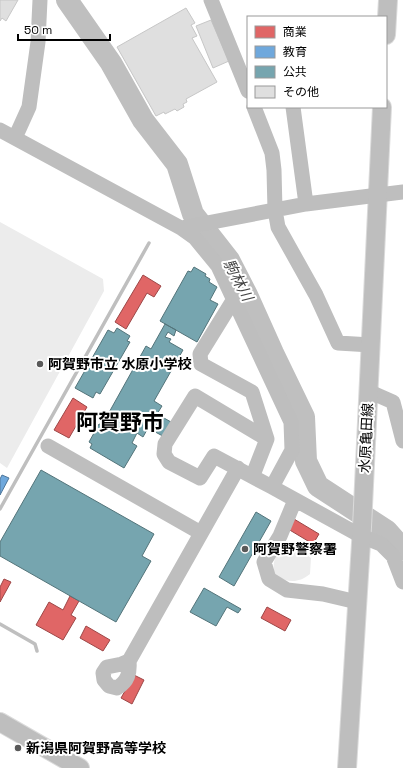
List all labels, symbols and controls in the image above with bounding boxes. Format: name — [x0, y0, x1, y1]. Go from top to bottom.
scale bar — [18, 16, 110, 42]
legend — [247, 16, 387, 108]
text: 50 m — [24, 22, 52, 38]
text: 商業 — [283, 24, 307, 40]
text: 教育 — [283, 44, 307, 60]
text: 公共 — [283, 64, 307, 80]
text: その他 — [283, 84, 319, 100]
water label: 駒林川 — [219, 255, 258, 306]
place label: 阿賀野市立 水原小学校 — [48, 355, 192, 373]
marker: 阿賀野市立 水原小学校 — [35, 359, 45, 369]
street label: 水原亀田線 — [355, 403, 377, 473]
district label: 阿賀野市 — [76, 408, 164, 436]
place label: 阿賀野警察署 — [253, 540, 337, 558]
marker: 阿賀野警察署 — [240, 544, 250, 554]
place label: 新潟県阿賀野高等学校 — [26, 739, 166, 757]
marker: 新潟県阿賀野高等学校 — [13, 743, 23, 753]

